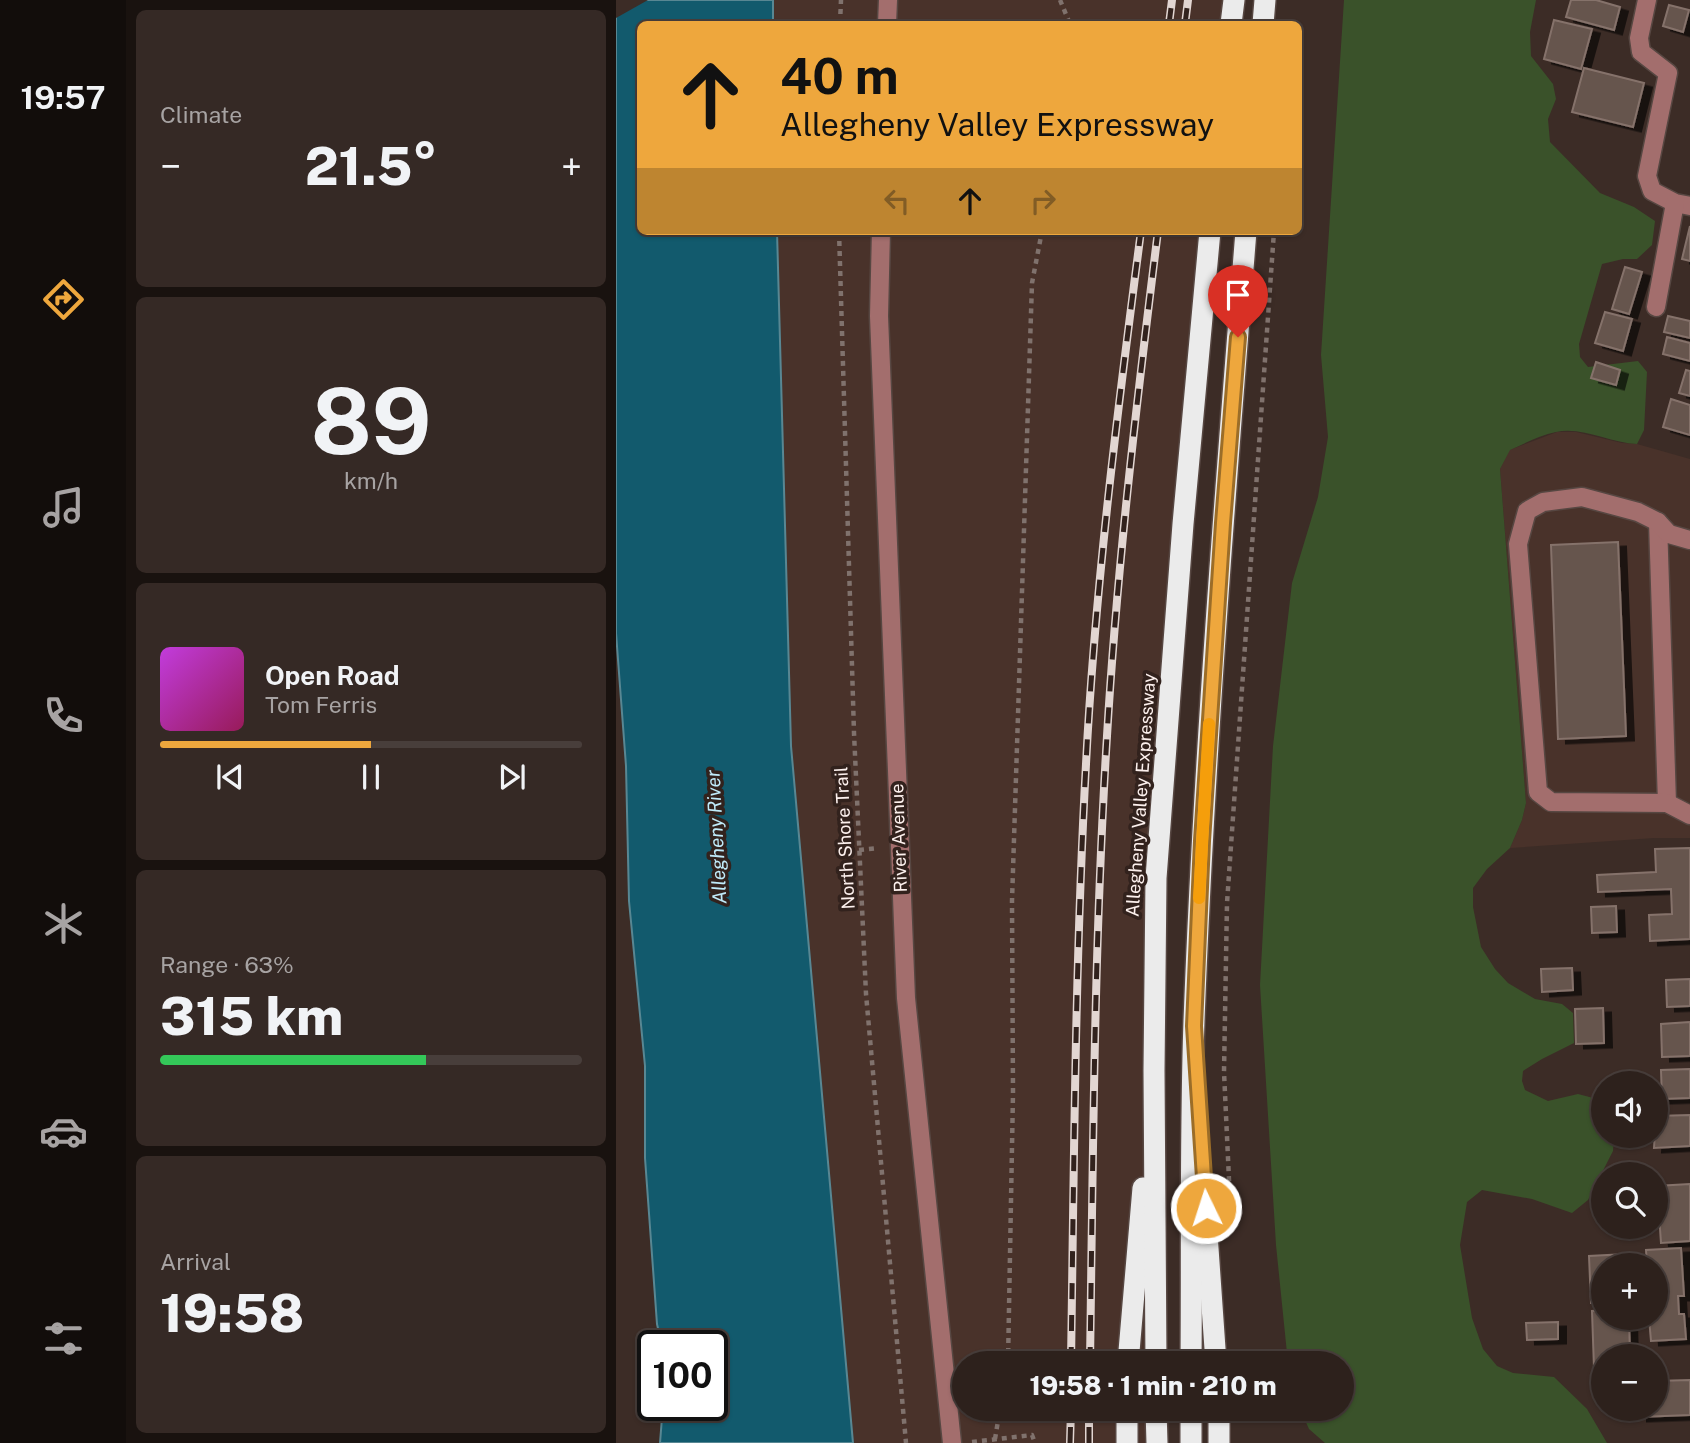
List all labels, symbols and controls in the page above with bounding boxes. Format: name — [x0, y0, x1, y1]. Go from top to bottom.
text: 40 m — [780, 47, 899, 105]
icon: ahead — [665, 49, 756, 140]
text: 19:57 — [20, 79, 106, 116]
text: Climate — [160, 101, 242, 128]
text: Allegheny Valley Expressway — [780, 106, 1214, 143]
text: 21.5° — [305, 136, 437, 197]
text: − — [160, 144, 181, 189]
text: + — [561, 144, 582, 189]
icon: left — [878, 182, 916, 220]
icon: ahead — [951, 182, 989, 220]
icon: right — [1024, 182, 1062, 220]
pin — [1208, 265, 1268, 337]
icon: directions — [39, 275, 88, 324]
icon: arrive — [1219, 276, 1257, 314]
text: 89 — [311, 368, 431, 474]
text: km/h — [344, 467, 398, 494]
icon: music — [39, 483, 88, 532]
text: Open Road — [265, 660, 400, 691]
street label: Allegheny Valley Expressway — [1122, 672, 1160, 917]
icon: phone — [39, 691, 88, 740]
text: Tom Ferris — [265, 691, 377, 718]
icon: previous — [211, 758, 249, 796]
icon: pause — [352, 758, 390, 796]
icon: next — [493, 758, 531, 796]
street label: North Shore Trail — [830, 766, 859, 910]
water label: Allegheny River — [701, 769, 730, 905]
street label: River Avenue — [886, 783, 911, 893]
icon: climate — [39, 899, 88, 948]
text: Range · 63% — [160, 951, 294, 978]
text: 315 km — [160, 986, 343, 1047]
map controls — [1591, 1071, 1668, 1421]
button: sound — [1591, 1071, 1668, 1148]
icon: car — [39, 1107, 88, 1156]
button: search — [1591, 1162, 1668, 1239]
position arrow — [1169, 1171, 1243, 1245]
text: Arrival — [160, 1248, 231, 1275]
button: + — [1591, 1253, 1668, 1330]
text: 19:58 — [160, 1283, 304, 1344]
icon: filters — [39, 1314, 88, 1363]
speed limit sign: 100 — [637, 1330, 728, 1421]
button: − — [1591, 1344, 1668, 1421]
text: 19:58 · 1 min · 210 m — [1029, 1370, 1277, 1401]

